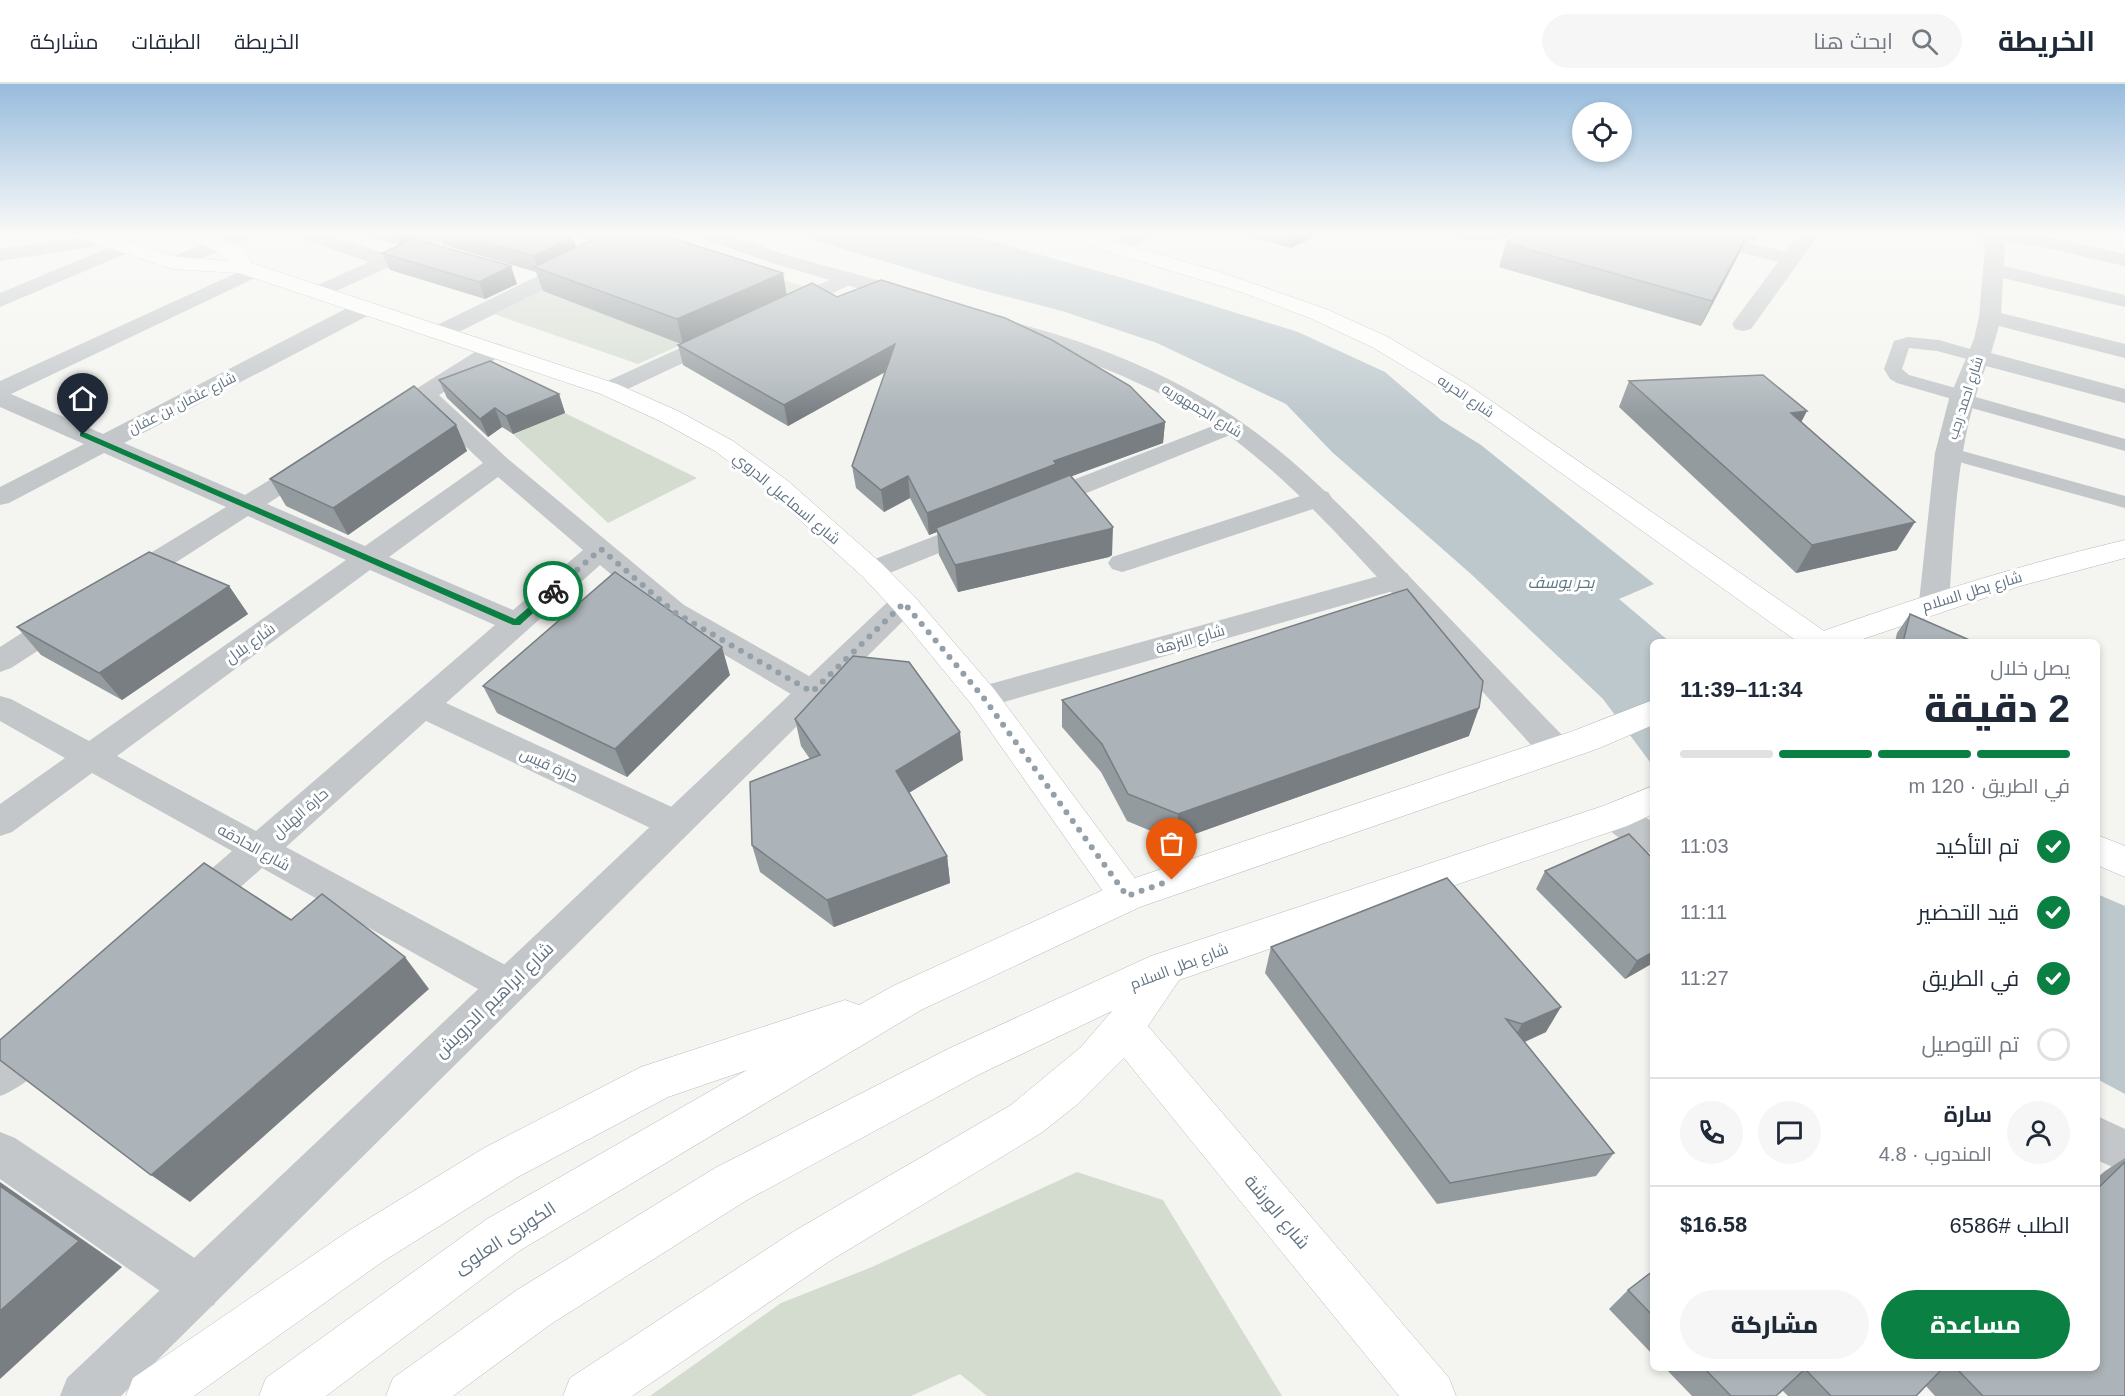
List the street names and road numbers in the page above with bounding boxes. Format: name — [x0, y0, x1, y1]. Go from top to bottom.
street label: شارع احمد رجب — [1944, 355, 1987, 442]
street label: شارع عثمان بن عفان — [126, 369, 239, 438]
street label: شارع الحريه — [1434, 371, 1497, 421]
street label: شارع الجمهوريه — [1159, 380, 1245, 441]
street label: شارع اسماعيل الدروي — [728, 448, 844, 551]
street label: شارع بطل السلام — [1920, 568, 2025, 617]
street label: شارع بلال — [222, 619, 280, 669]
street label: شارع النزهة — [1154, 621, 1227, 660]
street label: حارة قيس — [517, 744, 581, 788]
street label: حارة الهلال — [269, 784, 332, 843]
street label: شارع الحادقه — [213, 820, 293, 876]
street label: شارع ابراهيم الدرويش — [430, 938, 559, 1063]
street label: شارع بطل السلام — [1128, 939, 1231, 995]
street label: شارع الورشة — [1239, 1171, 1314, 1254]
street label: الكوبرى العلوى — [451, 1198, 560, 1279]

